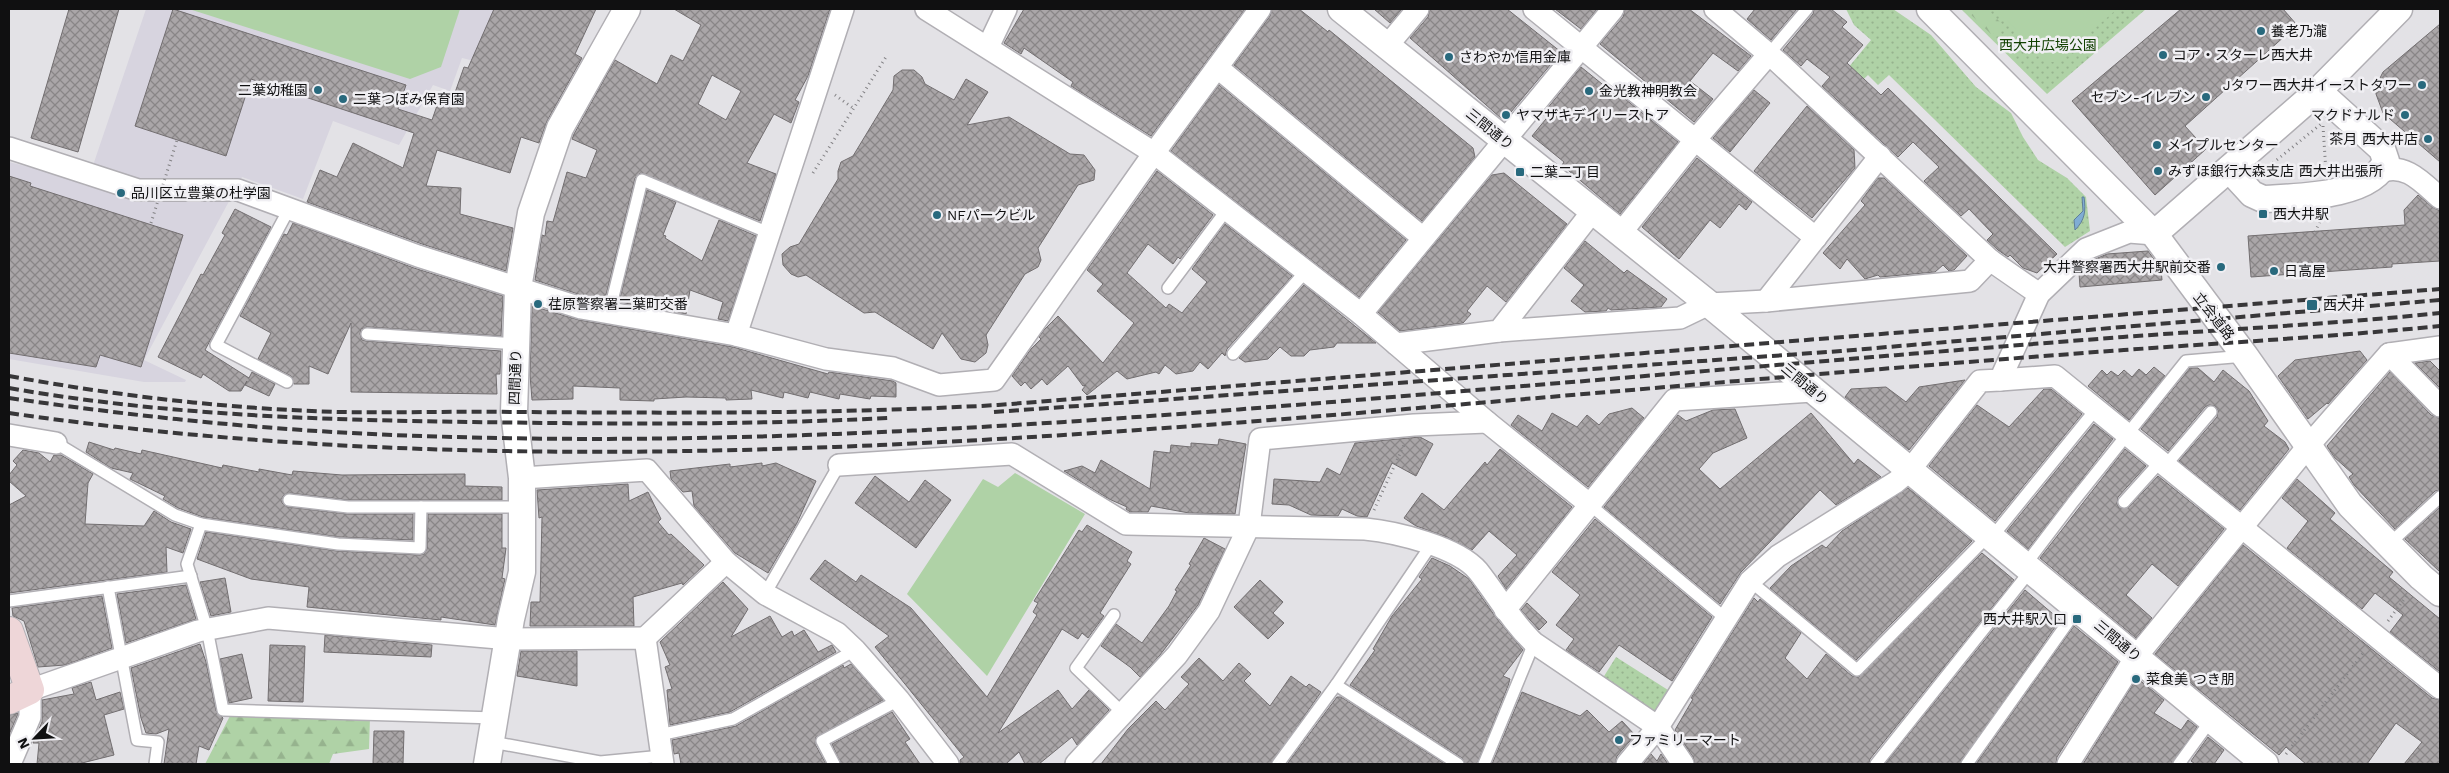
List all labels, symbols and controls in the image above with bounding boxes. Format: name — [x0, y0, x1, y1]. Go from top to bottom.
place label: 養老乃瀧 — [2271, 23, 2327, 39]
marker: 養老乃瀧 — [2255, 25, 2267, 37]
park label: 西大井広場公園 — [1999, 37, 2097, 53]
place label: コア・スターレ西大井 — [2173, 47, 2313, 63]
place label: さわやか信用金庫 — [1459, 49, 1571, 65]
marker: コア・スターレ西大井 — [2157, 49, 2169, 61]
marker: さわやか信用金庫 — [1443, 51, 1455, 63]
place label: Jタワー西大井イーストタワー — [2223, 77, 2412, 93]
marker: Jタワー西大井イーストタワー — [2416, 79, 2428, 91]
place label: 二葉幼稚園 — [238, 82, 308, 98]
place label: 金光教神明教会 — [1599, 83, 1697, 99]
marker: 二葉幼稚園 — [312, 84, 324, 96]
marker: 金光教神明教会 — [1583, 85, 1595, 97]
place label: セブン-イレブン — [2091, 89, 2196, 105]
place label: 二葉つぼみ保育園 — [353, 91, 465, 107]
marker: セブン-イレブン — [2200, 91, 2212, 103]
marker: 二葉つぼみ保育園 — [337, 93, 349, 105]
street label: 三間通り — [1463, 105, 1517, 153]
place label: ヤマザキデイリーストア — [1516, 107, 1669, 123]
place label: マクドナルド — [2311, 107, 2395, 123]
marker: ヤマザキデイリーストア — [1500, 109, 1512, 121]
marker: マクドナルド — [2399, 109, 2411, 121]
place label: 茶月 西大井店 — [2329, 131, 2418, 147]
marker: 茶月 西大井店 — [2422, 133, 2434, 145]
place label: メイプルセンター — [2167, 137, 2279, 153]
marker: メイプルセンター — [2151, 139, 2163, 151]
place label: みずほ銀行大森支店 西大井出張所 — [2168, 163, 2383, 179]
place label: 二葉二丁目 — [1530, 164, 1600, 180]
marker: みずほ銀行大森支店 西大井出張所 — [2152, 165, 2164, 177]
marker: 二葉二丁目 — [1514, 166, 1526, 178]
place label: 品川区立豊葉の杜学園 — [131, 185, 271, 201]
marker: 品川区立豊葉の杜学園 — [115, 187, 127, 199]
place label: 西大井駅 — [2273, 206, 2329, 222]
place label: NFパークビル — [947, 207, 1036, 223]
marker: 西大井駅 — [2257, 208, 2269, 220]
marker: NFパークビル — [931, 209, 943, 221]
place label: 大井警察署西大井駅前交番 — [2043, 259, 2211, 275]
marker: 大井警察署西大井駅前交番 — [2215, 261, 2227, 273]
place label: 日高屋 — [2284, 263, 2326, 279]
marker: 日高屋 — [2268, 265, 2280, 277]
street label: 立会道路 — [2190, 289, 2238, 343]
place label: 荏原警察署二葉町交番 — [548, 296, 688, 312]
place label: 西大井 — [2323, 297, 2365, 313]
marker: 荏原警察署二葉町交番 — [532, 298, 544, 310]
marker: 西大井 — [2305, 298, 2319, 312]
street label: 四間通り — [506, 349, 524, 405]
street label: 三間通り — [1778, 360, 1832, 408]
place label: 西大井駅入口 — [1983, 611, 2067, 627]
marker: 西大井駅入口 — [2071, 613, 2083, 625]
street label: 三間通り — [2091, 617, 2145, 665]
place label: 菜食美 つき朋 — [2146, 671, 2235, 687]
marker: 菜食美 つき朋 — [2130, 673, 2142, 685]
north arrow — [10, 713, 60, 763]
place label: ファミリーマート — [1629, 732, 1741, 748]
marker: ファミリーマート — [1613, 734, 1625, 746]
text: N — [14, 735, 33, 752]

